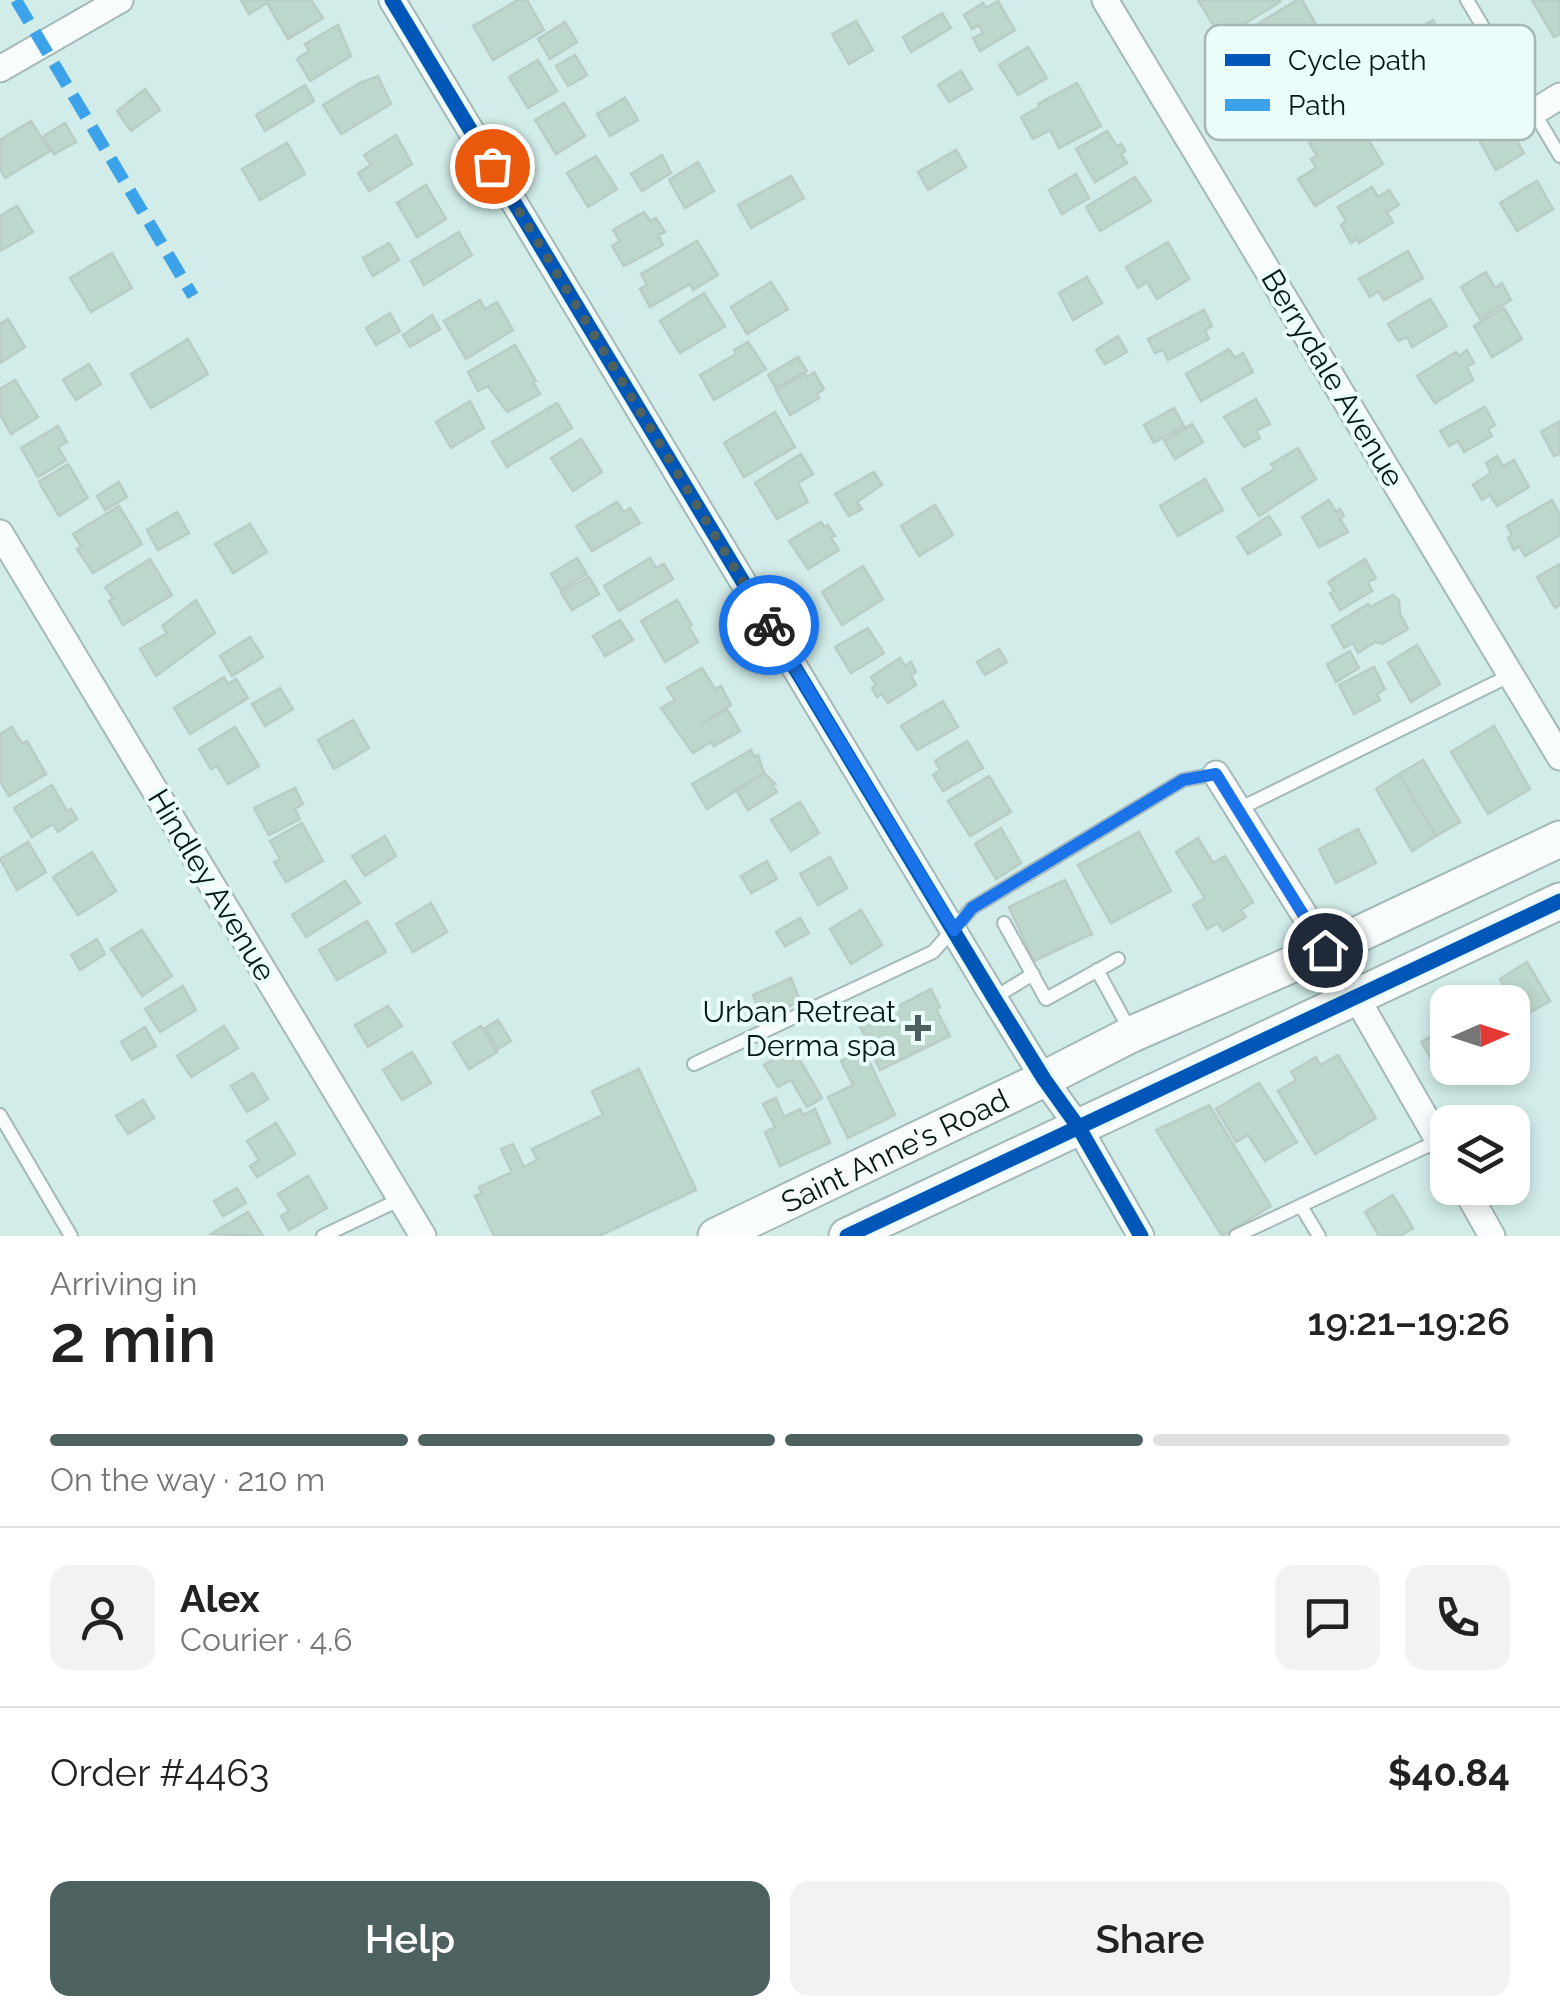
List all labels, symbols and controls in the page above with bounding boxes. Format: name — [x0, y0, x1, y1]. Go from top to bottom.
legend — [1205, 25, 1535, 140]
text: Cycle path — [1288, 44, 1427, 77]
text: Path — [1288, 89, 1346, 122]
pin — [450, 124, 535, 209]
icon: bag — [465, 139, 520, 194]
street label: Berrydale Avenue — [1254, 263, 1412, 493]
courier — [719, 575, 819, 675]
icon: bike — [742, 598, 797, 653]
street label: Hindley Avenue — [141, 783, 283, 987]
pin — [1283, 908, 1368, 993]
icon: home — [1298, 923, 1353, 978]
north arrow — [1430, 985, 1530, 1085]
map controls — [1430, 985, 1530, 1205]
place label: Urban Retreat Derma spa — [702, 994, 896, 1063]
marker: Urban Retreat Derma spa — [905, 1015, 931, 1041]
street label: Saint Anne's Road — [775, 1081, 1014, 1220]
button: layers — [1430, 1105, 1530, 1205]
text: Arriving in — [50, 1265, 197, 1302]
text: 19:21–19:26 — [1308, 1299, 1510, 1344]
text: 2 min — [50, 1301, 217, 1377]
text: On the way · 210 m — [50, 1461, 325, 1498]
button: person — [50, 1565, 155, 1670]
button: chat — [1275, 1565, 1380, 1670]
button: phone — [1405, 1565, 1510, 1670]
text: Alex — [180, 1576, 260, 1621]
text: Courier · 4.6 — [180, 1621, 353, 1658]
text: Order #4463 — [50, 1750, 269, 1795]
text: $40.84 — [1388, 1750, 1510, 1795]
button: Help — [50, 1881, 770, 1996]
button: Share — [790, 1881, 1510, 1996]

